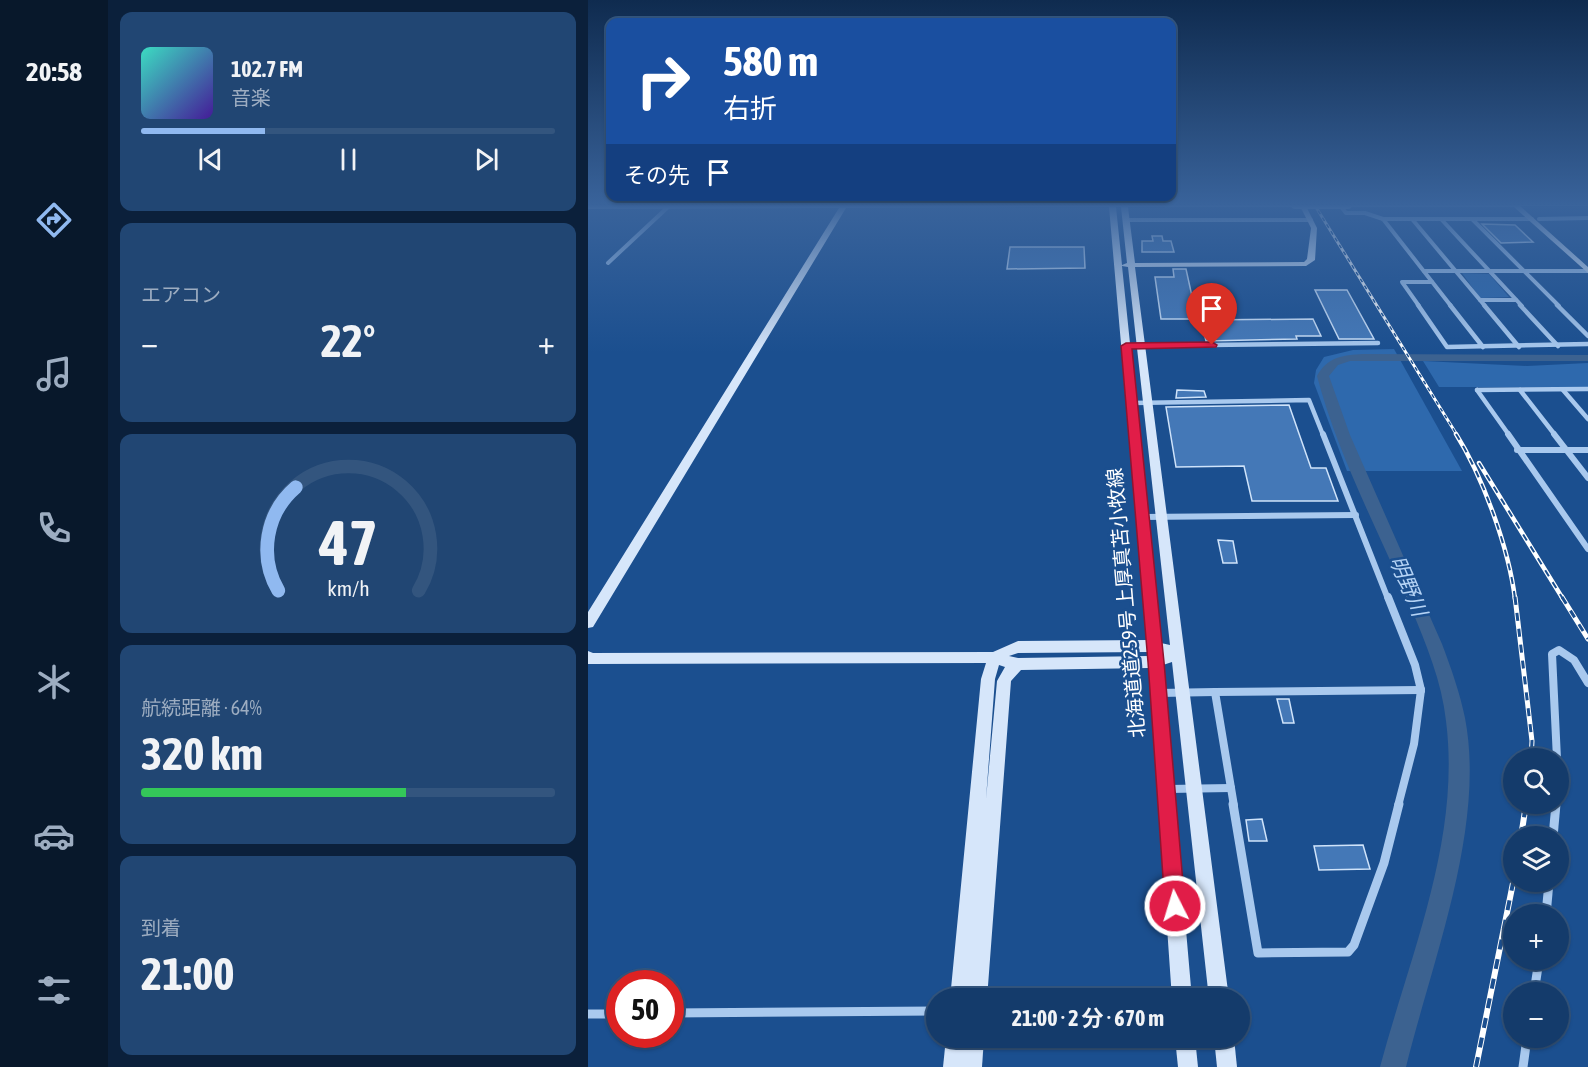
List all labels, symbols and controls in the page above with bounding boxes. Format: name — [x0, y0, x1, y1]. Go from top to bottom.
text: 580 m — [723, 37, 818, 85]
icon: right — [624, 42, 702, 120]
text: 20:58 — [26, 56, 82, 87]
text: 102.7 FM — [231, 56, 303, 82]
text: 音楽 — [231, 86, 271, 109]
text: 右折 — [723, 93, 777, 124]
icon: previous — [194, 143, 227, 176]
icon: pause — [332, 143, 365, 176]
icon: next — [470, 143, 503, 176]
icon: arrive — [702, 156, 735, 189]
text: その先 — [624, 162, 690, 188]
icon: directions — [33, 199, 75, 241]
text: エアコン — [141, 283, 221, 306]
pin — [1186, 283, 1237, 345]
icon: arrive — [1195, 292, 1228, 325]
text: 22° — [321, 315, 375, 367]
text: − — [141, 323, 158, 361]
text: + — [538, 323, 555, 361]
icon: music — [33, 353, 75, 395]
street label: 北海道道259号 上厚真苫小牧線 — [1102, 467, 1149, 739]
icon: phone — [33, 507, 75, 549]
text: 47 — [318, 507, 377, 578]
water label: 明野川 — [1386, 552, 1433, 621]
text: km/h — [327, 576, 369, 601]
icon: climate — [33, 661, 75, 703]
text: 航続距離 · 64% — [141, 696, 262, 719]
text: 320 km — [141, 728, 263, 780]
map controls — [1503, 748, 1569, 1048]
button: search — [1503, 748, 1569, 814]
icon: car — [33, 815, 75, 857]
button: layers — [1503, 826, 1569, 892]
position arrow — [1143, 874, 1207, 938]
button: + — [1503, 904, 1569, 970]
text: 到着 — [141, 916, 181, 939]
text: 21:00 — [141, 948, 235, 1000]
icon: filters — [33, 969, 75, 1011]
speed limit sign: 50 — [606, 970, 684, 1048]
button: − — [1503, 982, 1569, 1048]
text: 21:00 · 2 分 · 670 m — [1012, 1005, 1164, 1031]

